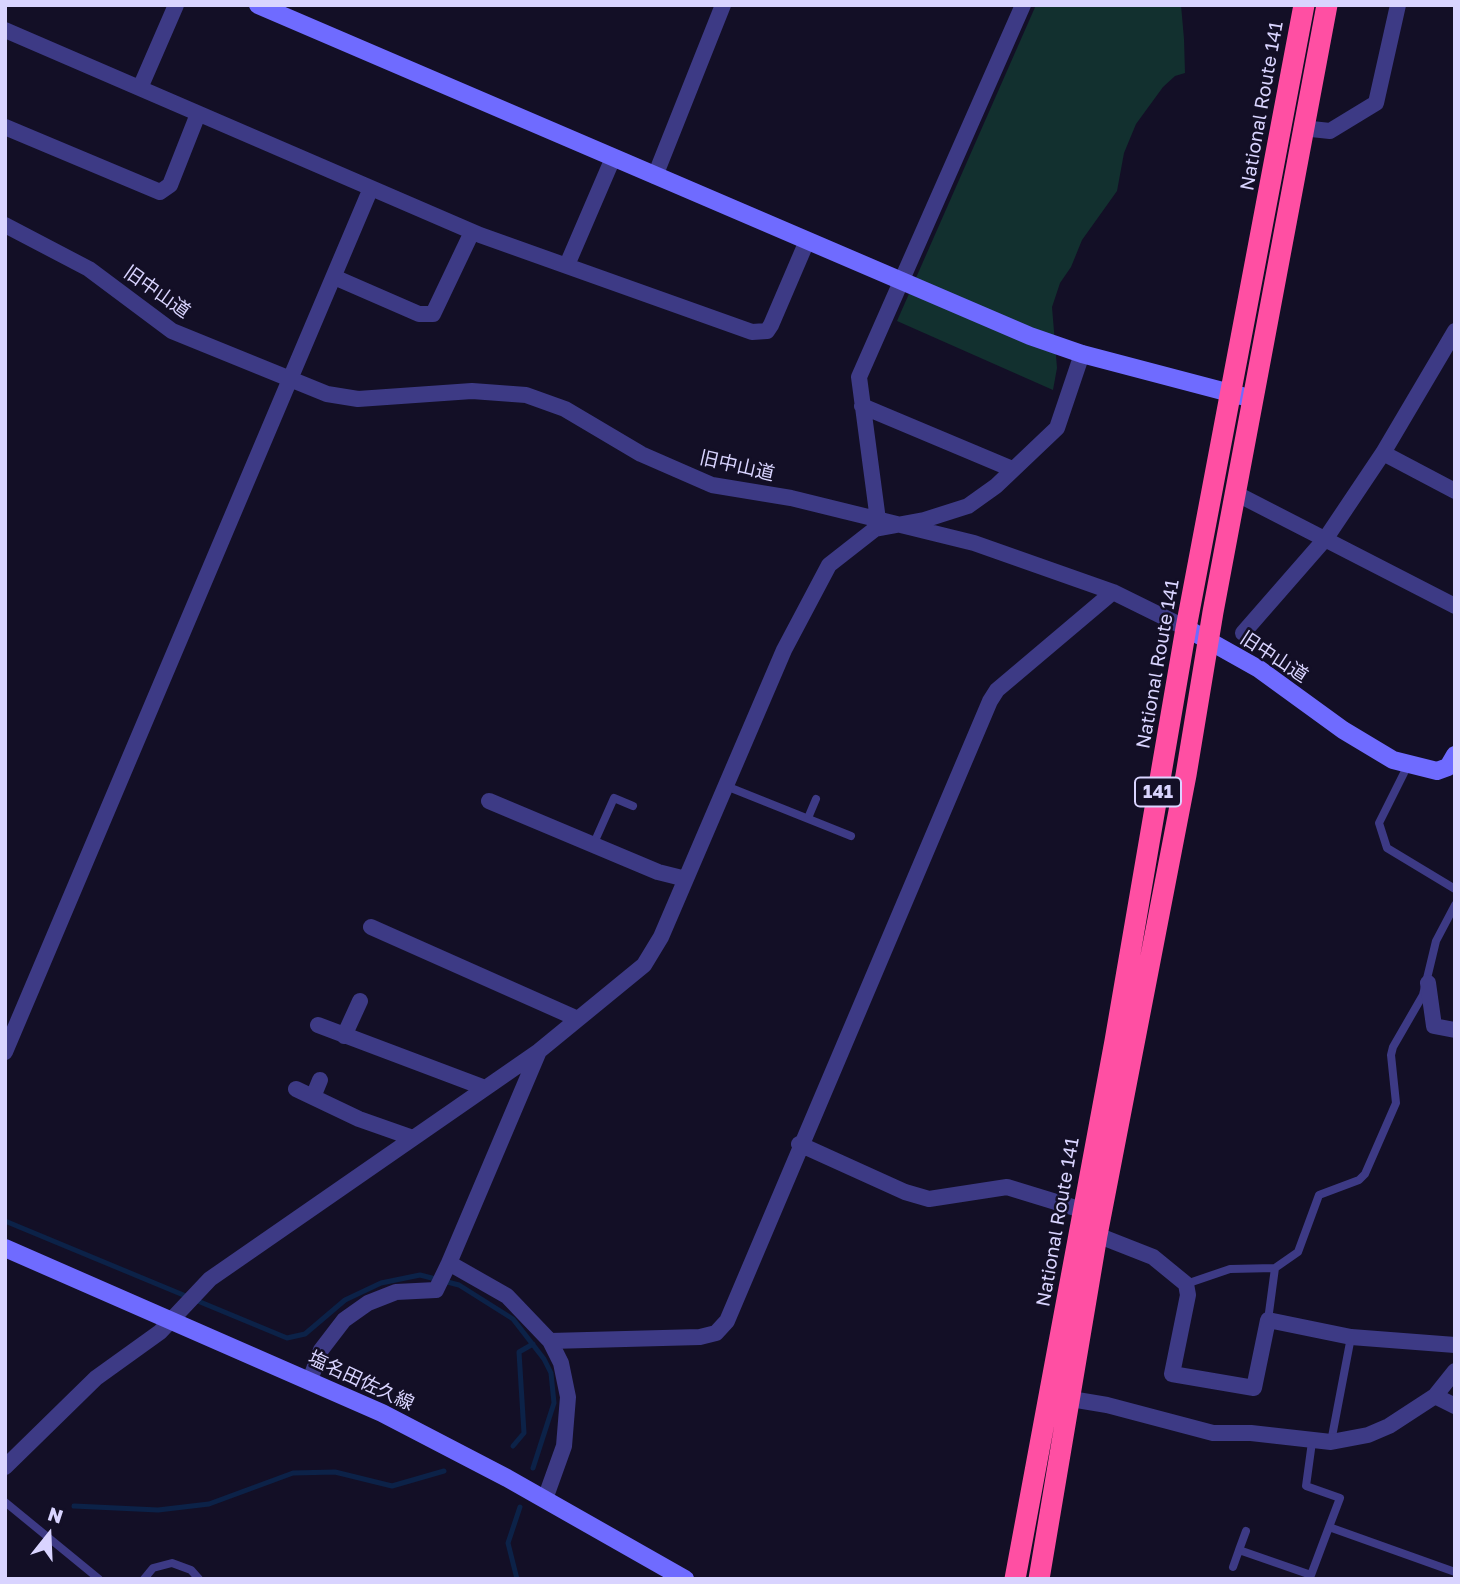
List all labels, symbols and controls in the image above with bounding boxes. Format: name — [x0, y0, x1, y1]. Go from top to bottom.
street label: National Route 141 — [1236, 20, 1288, 192]
street label: 旧中山道 — [119, 261, 195, 323]
street label: 旧中山道 — [697, 446, 777, 486]
street label: National Route 141 — [1132, 578, 1184, 750]
street label: 旧中山道 — [1236, 627, 1312, 687]
road number: 141 — [1135, 778, 1181, 806]
street label: National Route 141 — [1032, 1136, 1084, 1308]
street label: 塩名田佐久線 — [305, 1347, 417, 1415]
north arrow — [14, 1500, 84, 1570]
text: N — [45, 1501, 66, 1528]

